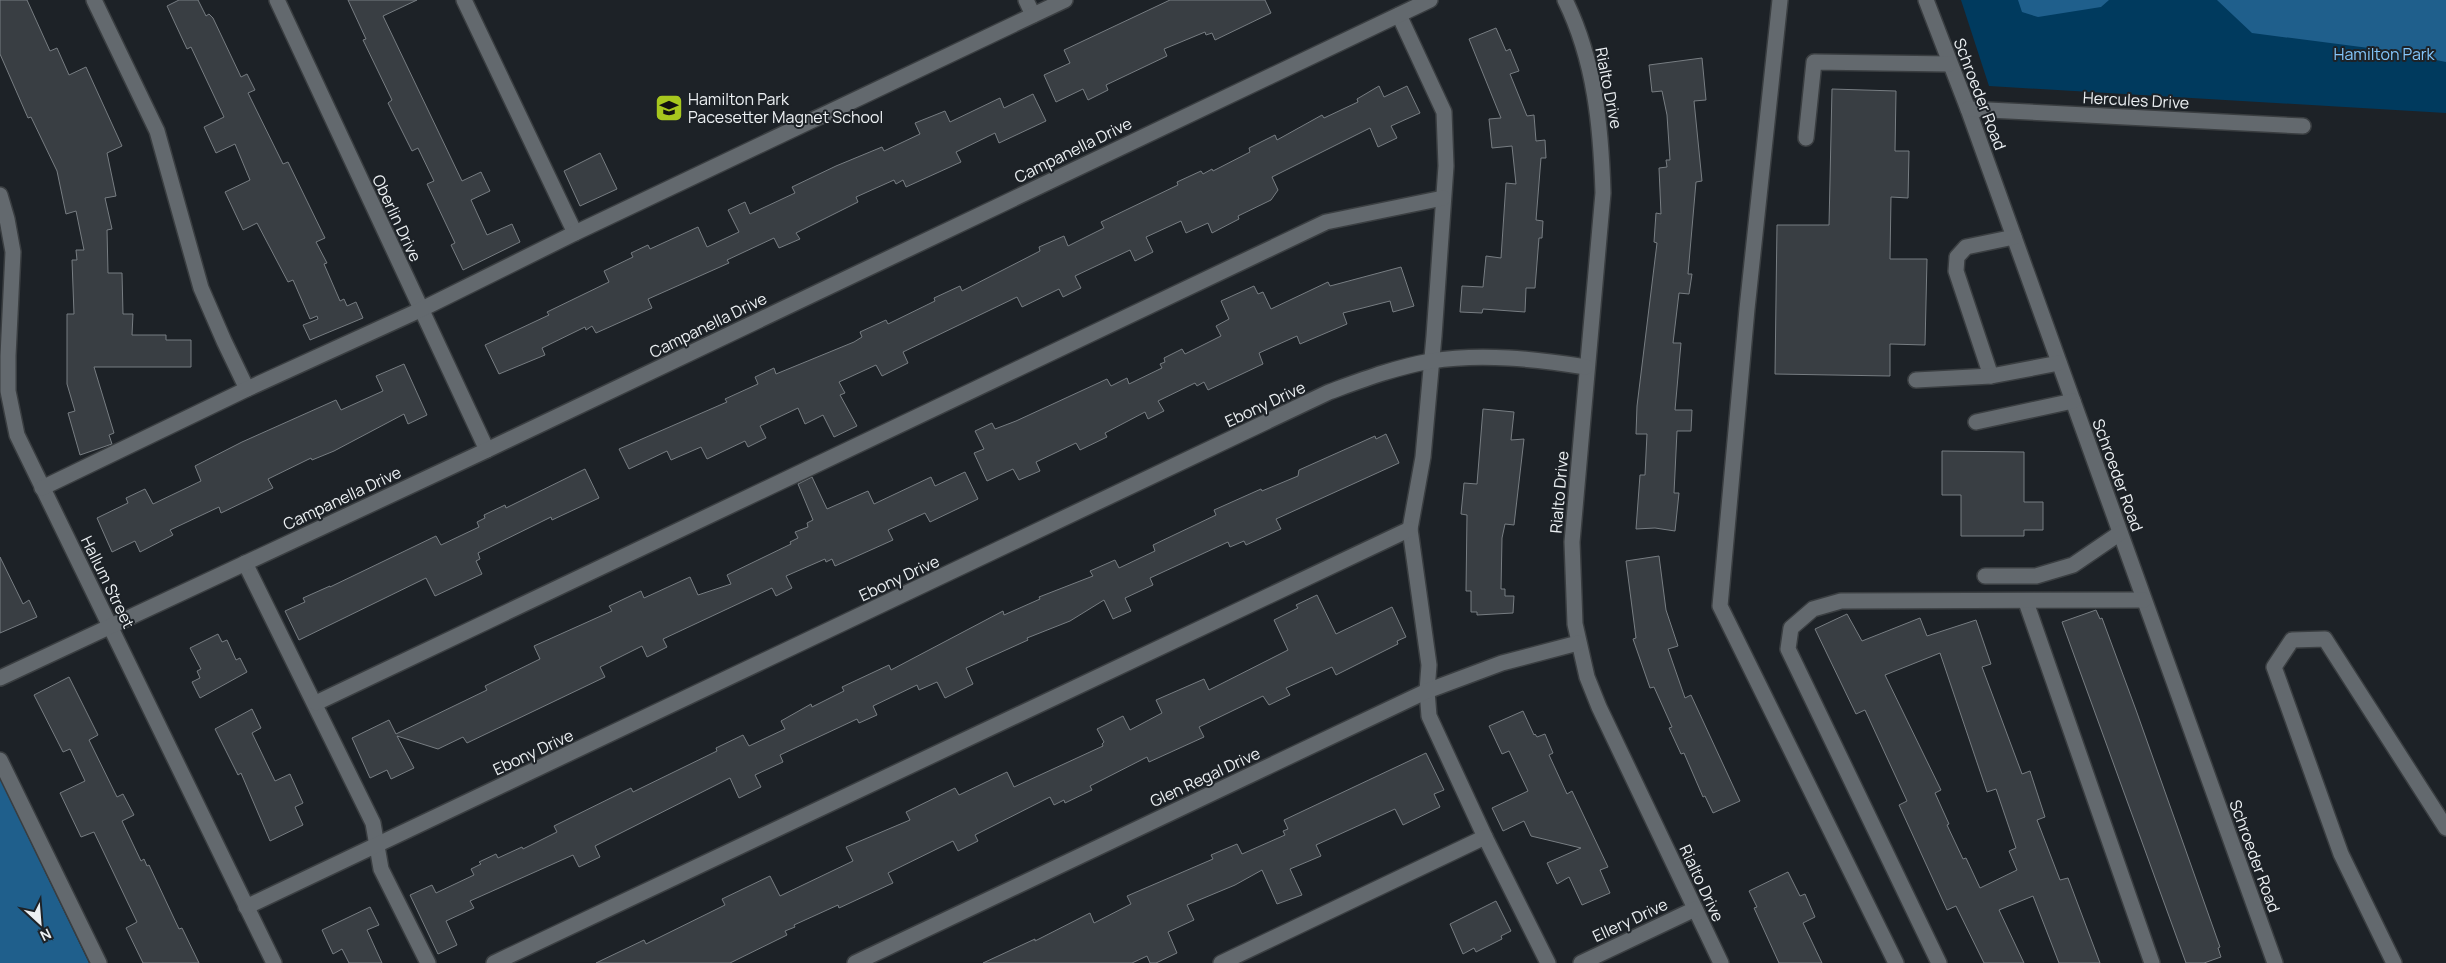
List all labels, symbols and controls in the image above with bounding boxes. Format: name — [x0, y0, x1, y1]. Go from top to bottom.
street label: Schroeder Road — [1949, 35, 2011, 153]
park label: Hamilton Park — [2333, 43, 2436, 65]
street label: Rialto Drive — [1590, 45, 1628, 131]
street label: Hercules Drive — [2082, 86, 2190, 114]
place label: Hamilton Park Pacesetter Magnet School — [688, 88, 883, 128]
school or university icon: Hamilton Park Pacesetter Magnet School — [654, 93, 684, 123]
street label: Campanella Drive — [1011, 112, 1135, 188]
street label: Oberlin Drive — [367, 171, 427, 265]
street label: Campanella Drive — [646, 287, 770, 363]
street label: Ebony Drive — [1221, 376, 1309, 432]
street label: Schroeder Road — [2087, 416, 2149, 534]
street label: Rialto Drive — [1544, 450, 1574, 534]
street label: Campanella Drive — [279, 461, 405, 535]
street label: Hallum Street — [76, 532, 140, 632]
street label: Ebony Drive — [855, 550, 943, 606]
street label: Ebony Drive — [489, 724, 577, 780]
street label: Glen Regal Drive — [1146, 742, 1264, 812]
street label: Schroeder Road — [2224, 797, 2286, 915]
street label: Rialto Drive — [1675, 841, 1729, 925]
street label: Ellery Drive — [1589, 893, 1671, 947]
north arrow — [15, 898, 65, 948]
text: N — [37, 924, 55, 946]

